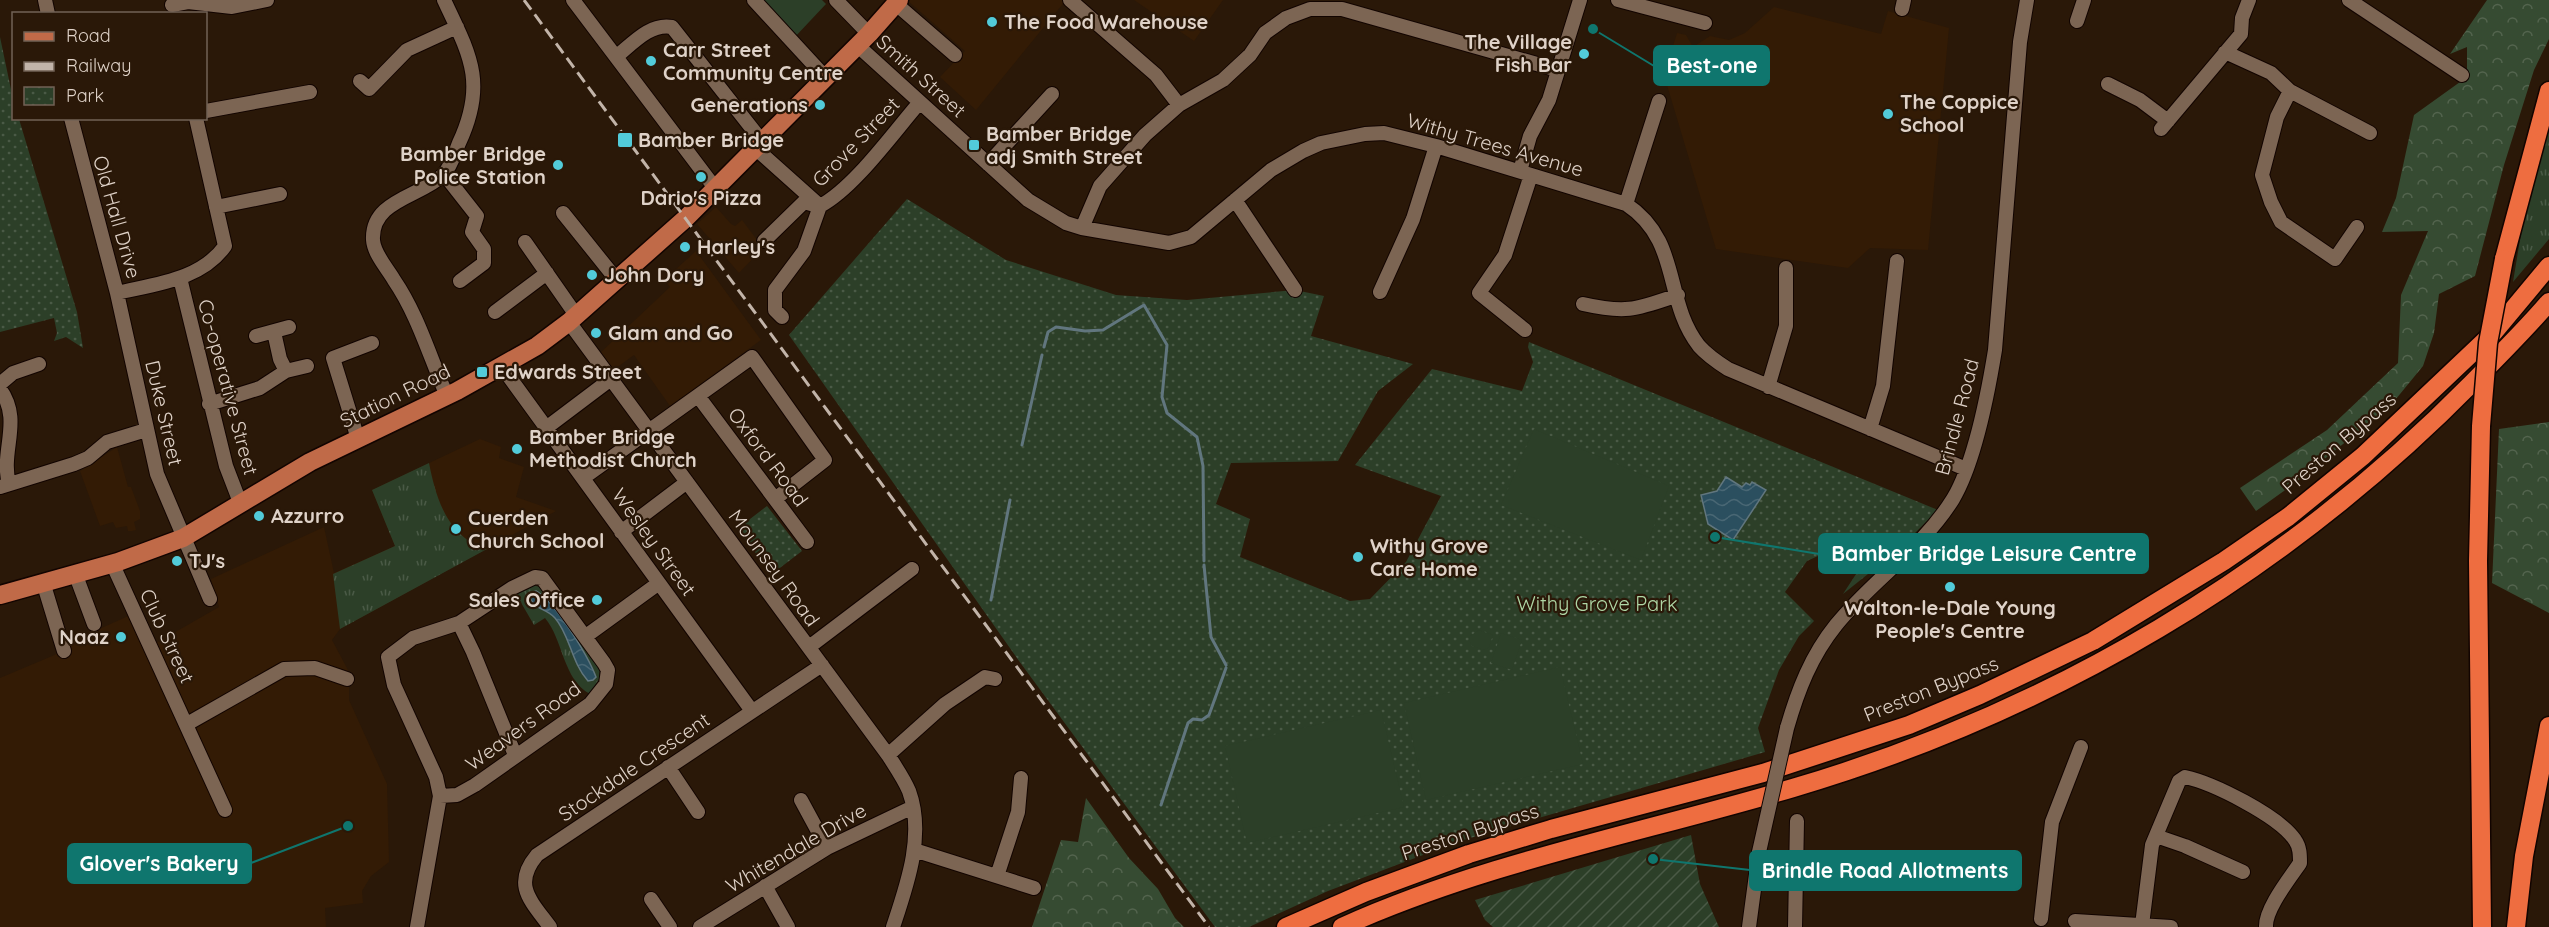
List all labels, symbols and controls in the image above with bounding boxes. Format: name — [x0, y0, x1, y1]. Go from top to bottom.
place label: The Food Warehouse — [1004, 9, 1208, 34]
legend — [12, 12, 207, 120]
marker: The Food Warehouse — [985, 15, 999, 29]
text: Road — [66, 24, 111, 47]
street label: Smith Street — [871, 29, 971, 123]
place label: The Village Fish Bar — [1465, 29, 1572, 77]
place label: Carr Street Community Centre — [663, 37, 843, 85]
callout: Best-one — [1654, 46, 1769, 85]
marker: The Village Fish Bar — [1577, 47, 1591, 61]
text: Best-one — [1666, 52, 1758, 78]
text: Railway — [66, 54, 132, 77]
marker: Carr Street Community Centre — [644, 54, 658, 68]
text: Park — [66, 84, 104, 107]
place label: The Coppice School — [1900, 89, 2019, 137]
street label: Grove Street — [807, 91, 905, 192]
place label: Generations — [691, 92, 808, 117]
marker: Generations — [813, 98, 827, 112]
street label: Withy Trees Avenue — [1404, 107, 1586, 182]
marker: The Coppice School — [1881, 107, 1895, 121]
place label: Bamber Bridge adj Smith Street — [986, 121, 1143, 169]
place label: Bamber Bridge — [638, 127, 784, 152]
marker: Bamber Bridge — [616, 131, 634, 149]
marker: Bamber Bridge adj Smith Street — [967, 138, 981, 152]
place label: Bamber Bridge Police Station — [400, 141, 546, 189]
street label: Old Hall Drive — [88, 153, 147, 281]
marker: Bamber Bridge Police Station — [551, 158, 565, 172]
marker: Dario's Pizza — [694, 170, 708, 184]
place label: Dario's Pizza — [641, 185, 761, 210]
place label: Harley's — [697, 234, 775, 259]
marker: Harley's — [678, 240, 692, 254]
place label: John Dory — [604, 262, 704, 287]
marker: John Dory — [585, 268, 599, 282]
street label: Co-operative Street — [193, 296, 264, 478]
place label: Glam and Go — [608, 320, 733, 345]
marker: Glam and Go — [589, 326, 603, 340]
street label: Brindle Road — [1929, 356, 1984, 478]
street label: Duke Street — [140, 358, 189, 468]
street label: Station Road — [335, 358, 454, 433]
place label: Edwards Street — [494, 359, 642, 384]
marker: Edwards Street — [475, 365, 489, 379]
street label: Preston Bypass — [2276, 386, 2401, 499]
street label: Oxford Road — [723, 402, 814, 511]
place label: Bamber Bridge Methodist Church — [529, 424, 697, 472]
marker: Bamber Bridge Methodist Church — [510, 442, 524, 456]
street label: Wesley Street — [607, 483, 702, 601]
place label: Azzurro — [271, 503, 344, 528]
street label: Mounsey Road — [724, 504, 825, 631]
place label: Cuerden Church School — [468, 505, 604, 553]
marker: Azzurro — [252, 509, 266, 523]
marker: Cuerden Church School — [449, 522, 463, 536]
place label: Withy Grove Care Home — [1370, 533, 1488, 581]
callout: Bamber Bridge Leisure Centre — [1819, 534, 2148, 573]
text: Bamber Bridge Leisure Centre — [1831, 540, 2137, 566]
place label: TJ's — [189, 548, 225, 573]
marker: Withy Grove Care Home — [1351, 550, 1365, 564]
marker: TJ's — [170, 554, 184, 568]
marker: Walton-le-Dale Young People's Centre — [1943, 580, 1957, 594]
street label: Club Street — [135, 585, 200, 687]
place label: Sales Office — [469, 587, 585, 612]
park label: Withy Grove Park — [1516, 591, 1678, 616]
marker: Sales Office — [590, 593, 604, 607]
place label: Walton-le-Dale Young People's Centre — [1844, 595, 2056, 643]
place label: Naaz — [59, 624, 109, 649]
marker: Naaz — [114, 630, 128, 644]
street label: Preston Bypass — [1860, 650, 2002, 727]
street label: Weavers Road — [460, 675, 585, 776]
street label: Stockdale Crescent — [553, 707, 714, 826]
street label: Whitendale Drive — [721, 797, 870, 898]
street label: Preston Bypass — [1398, 798, 1542, 866]
callout: Glover's Bakery — [68, 844, 251, 883]
text: Glover's Bakery — [80, 850, 239, 876]
callout: Brindle Road Allotments — [1750, 851, 2021, 890]
text: Brindle Road Allotments — [1762, 857, 2008, 883]

